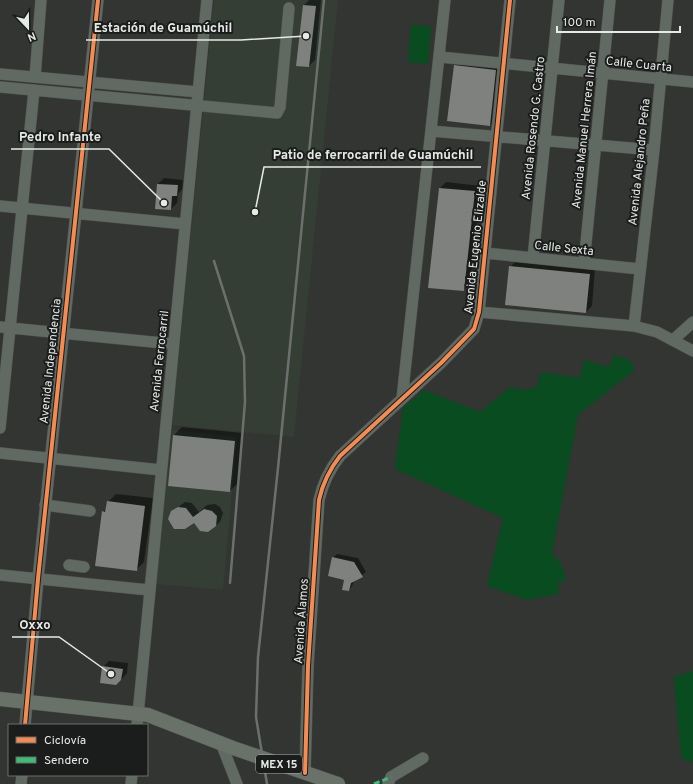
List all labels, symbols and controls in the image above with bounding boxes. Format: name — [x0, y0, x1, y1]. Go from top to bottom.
north arrow — [8, 8, 48, 48]
scale bar — [557, 8, 680, 34]
callout: Estación de Guamúchil — [86, 15, 241, 40]
text: 100 m — [563, 15, 596, 31]
text: Estación de Guamúchil — [94, 21, 232, 37]
text: N — [25, 28, 38, 44]
street label: Avenida Manuel Herrera Imán — [569, 51, 601, 210]
street label: Calle Cuarta — [605, 54, 673, 76]
street label: Avenida Rosendo G. Castro — [519, 55, 550, 200]
street label: Avenida Alejandro Peña — [625, 98, 655, 226]
callout: Pedro Infante — [11, 124, 109, 149]
text: Pedro Infante — [19, 130, 101, 146]
callout: Patio de ferrocarril de Guamúchil — [264, 142, 481, 167]
text: Patio de ferrocarril de Guamúchil — [273, 148, 473, 164]
street label: Avenida Eugenio Elizalde — [461, 179, 491, 315]
street label: Calle Sexta — [533, 238, 594, 260]
street label: Avenida Independencia — [36, 298, 66, 424]
street label: Avenida Ferrocarril — [147, 310, 173, 413]
street label: Avenida Álamos — [291, 578, 313, 664]
callout: Oxxo — [12, 612, 59, 637]
text: Oxxo — [19, 618, 51, 634]
legend — [8, 724, 148, 776]
text: Ciclovía — [44, 733, 86, 749]
text: Sendero — [44, 753, 89, 769]
road number: MEX 15 — [256, 755, 302, 773]

